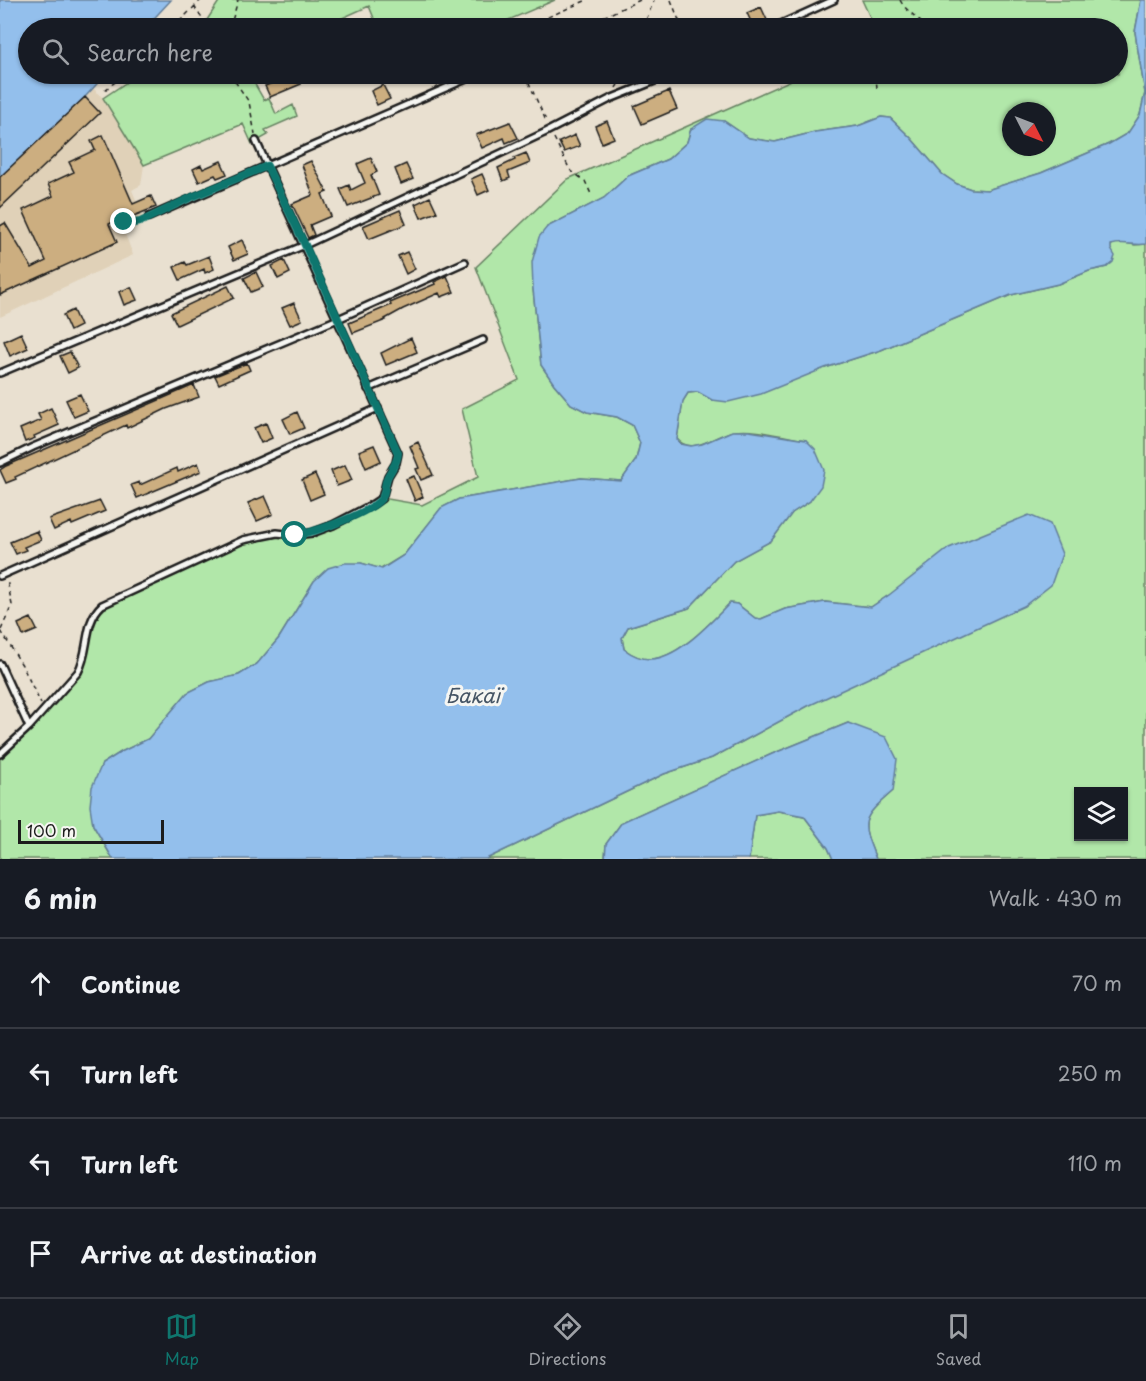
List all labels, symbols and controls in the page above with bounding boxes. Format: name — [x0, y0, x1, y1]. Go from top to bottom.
search box — [18, 18, 1128, 84]
icon: search — [39, 35, 72, 68]
text: Search here — [87, 35, 213, 68]
north arrow — [1002, 102, 1056, 156]
route end — [110, 208, 136, 234]
route start — [281, 521, 307, 547]
water label: Бакаї — [446, 680, 505, 710]
map controls — [1074, 787, 1128, 841]
button: layers — [1074, 787, 1128, 841]
scale bar — [18, 817, 164, 844]
text: 100 m — [27, 818, 76, 842]
text: 6 min — [24, 879, 97, 918]
text: Walk · 430 m — [989, 883, 1122, 913]
icon: ahead — [24, 967, 57, 1000]
text: Continue — [81, 967, 180, 1000]
text: 70 m — [1072, 968, 1122, 998]
icon: left — [24, 1057, 57, 1090]
text: Turn left — [81, 1057, 178, 1090]
text: 250 m — [1058, 1058, 1122, 1088]
icon: left — [24, 1147, 57, 1180]
text: Turn left — [81, 1147, 178, 1180]
text: 110 m — [1068, 1148, 1122, 1178]
icon: arrive — [24, 1237, 57, 1270]
text: Arrive at destination — [81, 1237, 317, 1270]
tab: Map — [165, 1310, 199, 1370]
tab: Directions — [528, 1310, 606, 1370]
tab: Saved — [936, 1310, 981, 1370]

